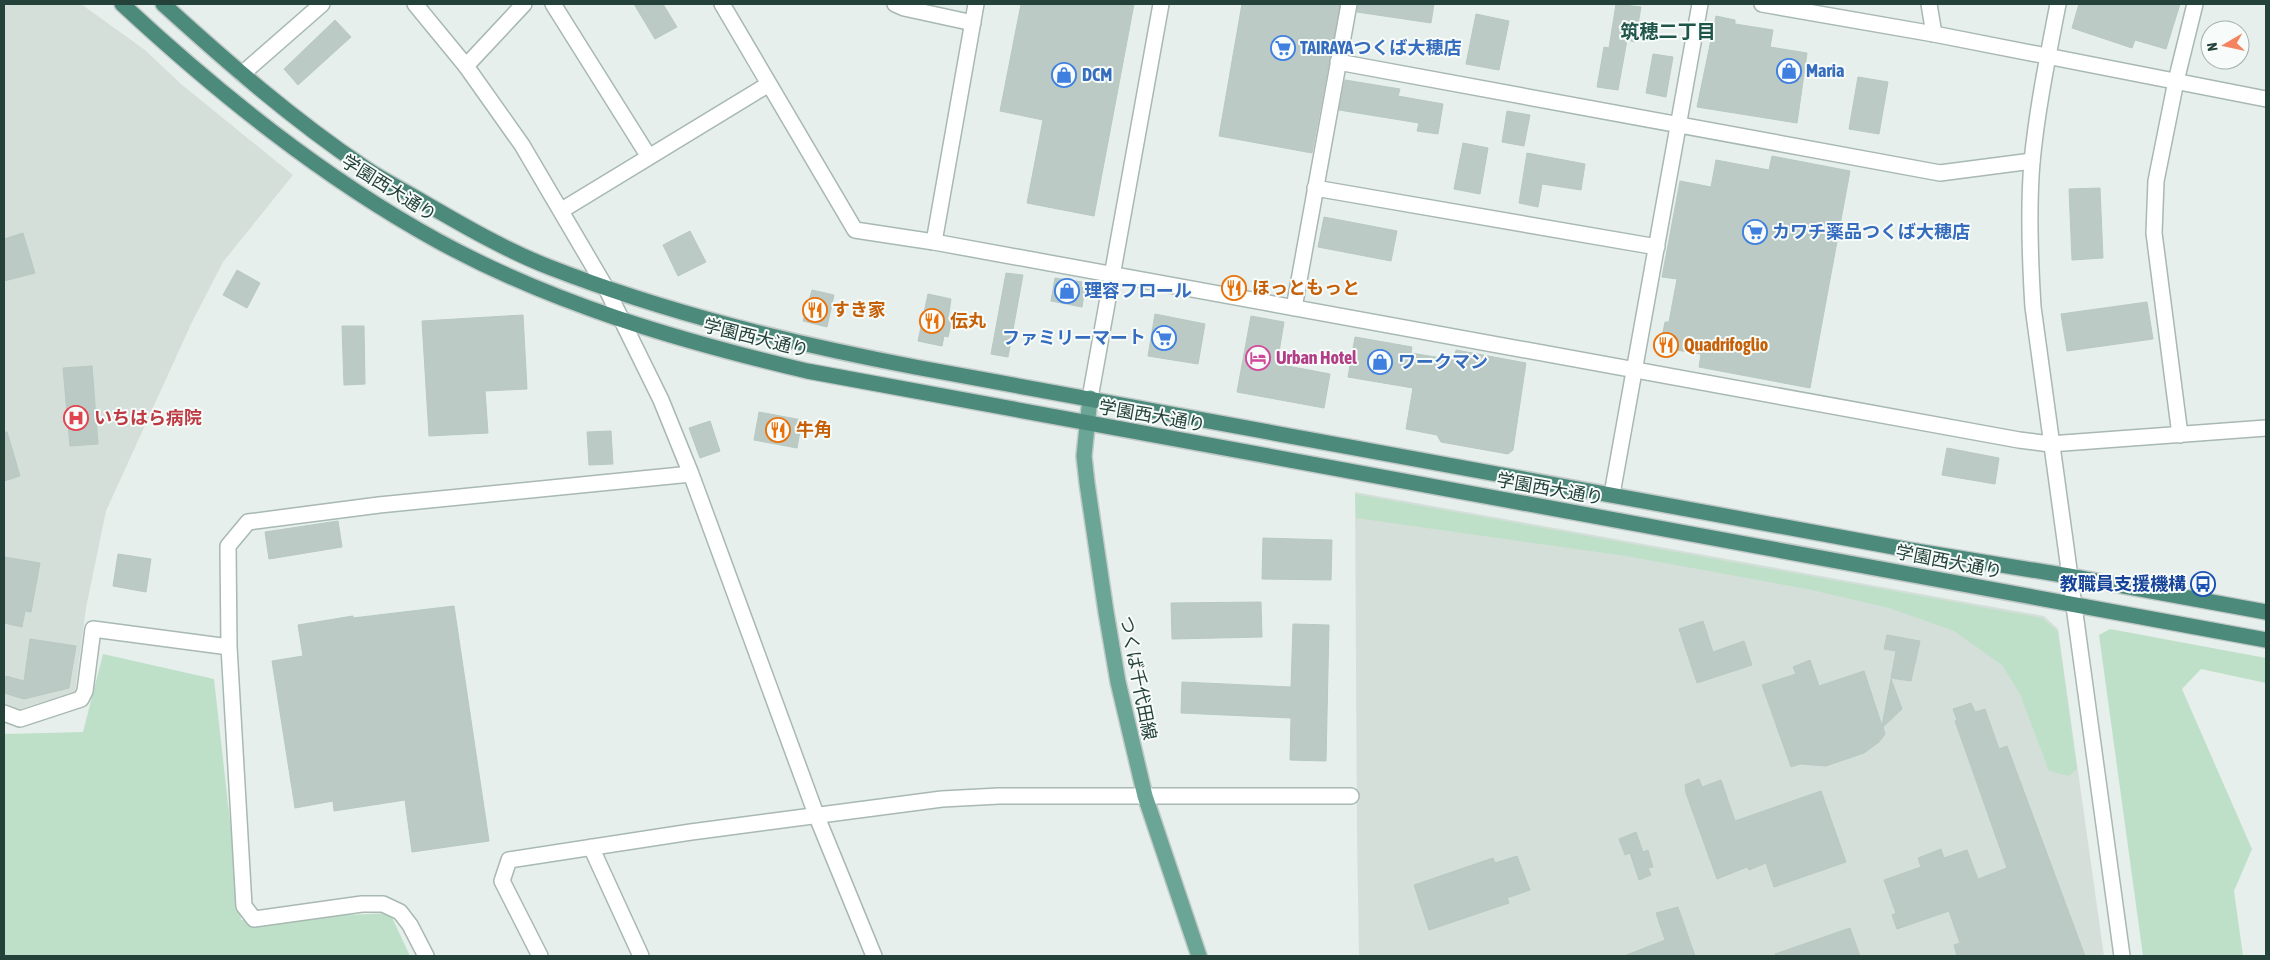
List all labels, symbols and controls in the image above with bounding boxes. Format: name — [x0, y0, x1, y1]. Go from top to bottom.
district label: 筑穂二丁目 — [1620, 20, 1716, 42]
north arrow — [2200, 20, 2250, 70]
supermarket icon: TAIRAYAつくば大穂店 — [1270, 35, 1296, 61]
place label: TAIRAYAつくば大穂店 — [1300, 37, 1461, 58]
text: N — [2204, 42, 2221, 52]
shop icon: Maria — [1776, 58, 1802, 84]
place label: Maria — [1806, 60, 1844, 81]
shop icon: DCM — [1051, 62, 1077, 88]
place label: DCM — [1082, 64, 1112, 85]
street label: 学園西大通り — [338, 150, 441, 225]
supermarket icon: カワチ薬品つくば大穂店 — [1742, 219, 1768, 245]
place label: カワチ薬品つくば大穂店 — [1772, 221, 1970, 242]
restaurant icon: ほっともっと — [1221, 275, 1247, 301]
place label: ほっともっと — [1252, 277, 1360, 298]
shop icon: 理容フロール — [1054, 278, 1080, 304]
place label: 理容フロール — [1084, 280, 1192, 301]
restaurant icon: すき家 — [802, 297, 828, 323]
place label: すき家 — [832, 299, 886, 320]
restaurant icon: 伝丸 — [919, 308, 945, 334]
place label: 伝丸 — [950, 310, 986, 331]
street label: 学園西大通り — [701, 314, 811, 361]
supermarket icon: ファミリーマート — [1151, 325, 1177, 351]
place label: ファミリーマート — [1002, 327, 1146, 348]
restaurant icon: Quadrifoglio — [1653, 332, 1679, 358]
place label: Quadrifoglio — [1684, 334, 1768, 355]
hotel icon: Urban Hotel — [1245, 345, 1271, 371]
place label: Urban Hotel — [1276, 347, 1357, 368]
shop icon: ワークマン — [1367, 349, 1393, 375]
place label: ワークマン — [1398, 351, 1488, 372]
street label: 学園西大通り — [1097, 396, 1207, 435]
hospital icon: いちはら病院 — [63, 405, 89, 431]
place label: いちはら病院 — [94, 407, 202, 428]
restaurant icon: 牛角 — [765, 417, 791, 443]
place label: 牛角 — [796, 419, 832, 440]
street label: 学園西大通り — [1495, 469, 1605, 508]
street label: 学園西大通り — [1894, 541, 2004, 582]
bus stop icon: 教職員支援機構 — [2190, 571, 2216, 597]
place label: 教職員支援機構 — [2060, 573, 2186, 594]
street label: つくば千代田線 — [1116, 614, 1161, 742]

